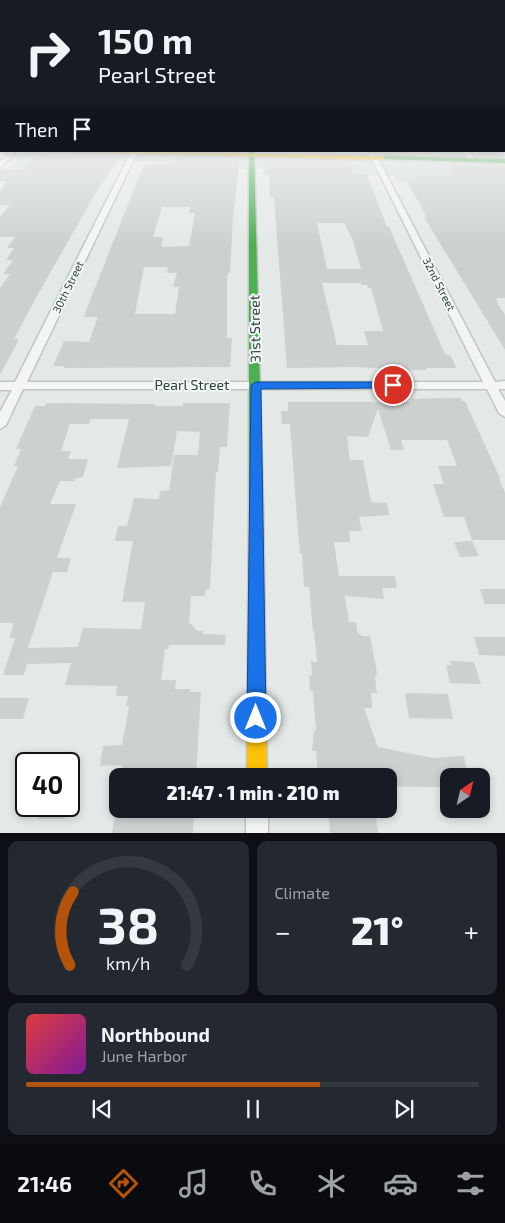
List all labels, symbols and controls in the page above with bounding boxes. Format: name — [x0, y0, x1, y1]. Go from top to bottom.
text: 150 m — [98, 19, 193, 61]
icon: right — [15, 20, 80, 85]
text: Pearl Street — [98, 61, 216, 87]
icon: arrive — [68, 115, 96, 143]
text: Then — [15, 118, 58, 141]
street label: 32nd Street — [420, 255, 458, 313]
street label: 30th Street — [49, 259, 86, 315]
street label: 31st Street — [245, 295, 264, 363]
pin — [372, 364, 414, 406]
icon: arrive — [379, 371, 407, 399]
street label: Pearl Street — [155, 376, 229, 393]
position arrow — [229, 691, 281, 743]
speed limit sign: 40 — [15, 752, 80, 817]
north arrow — [440, 768, 490, 818]
map controls — [440, 768, 490, 818]
text: 21:47 · 1 min · 210 m — [167, 781, 339, 804]
text: Climate — [275, 883, 330, 902]
text: 38 — [97, 892, 159, 954]
text: 21° — [351, 907, 403, 953]
text: − — [275, 914, 291, 948]
text: + — [464, 914, 479, 948]
text: km/h — [106, 952, 150, 974]
text: Northbound — [101, 1023, 210, 1046]
text: June Harbor — [101, 1046, 188, 1065]
icon: previous — [88, 1095, 116, 1123]
icon: pause — [239, 1095, 267, 1123]
icon: next — [390, 1095, 418, 1123]
icon: directions — [106, 1166, 141, 1201]
icon: music — [176, 1166, 211, 1201]
icon: phone — [245, 1166, 280, 1201]
icon: climate — [314, 1166, 349, 1201]
icon: car — [383, 1166, 418, 1201]
icon: filters — [453, 1166, 488, 1201]
text: 21:46 — [17, 1170, 72, 1196]

